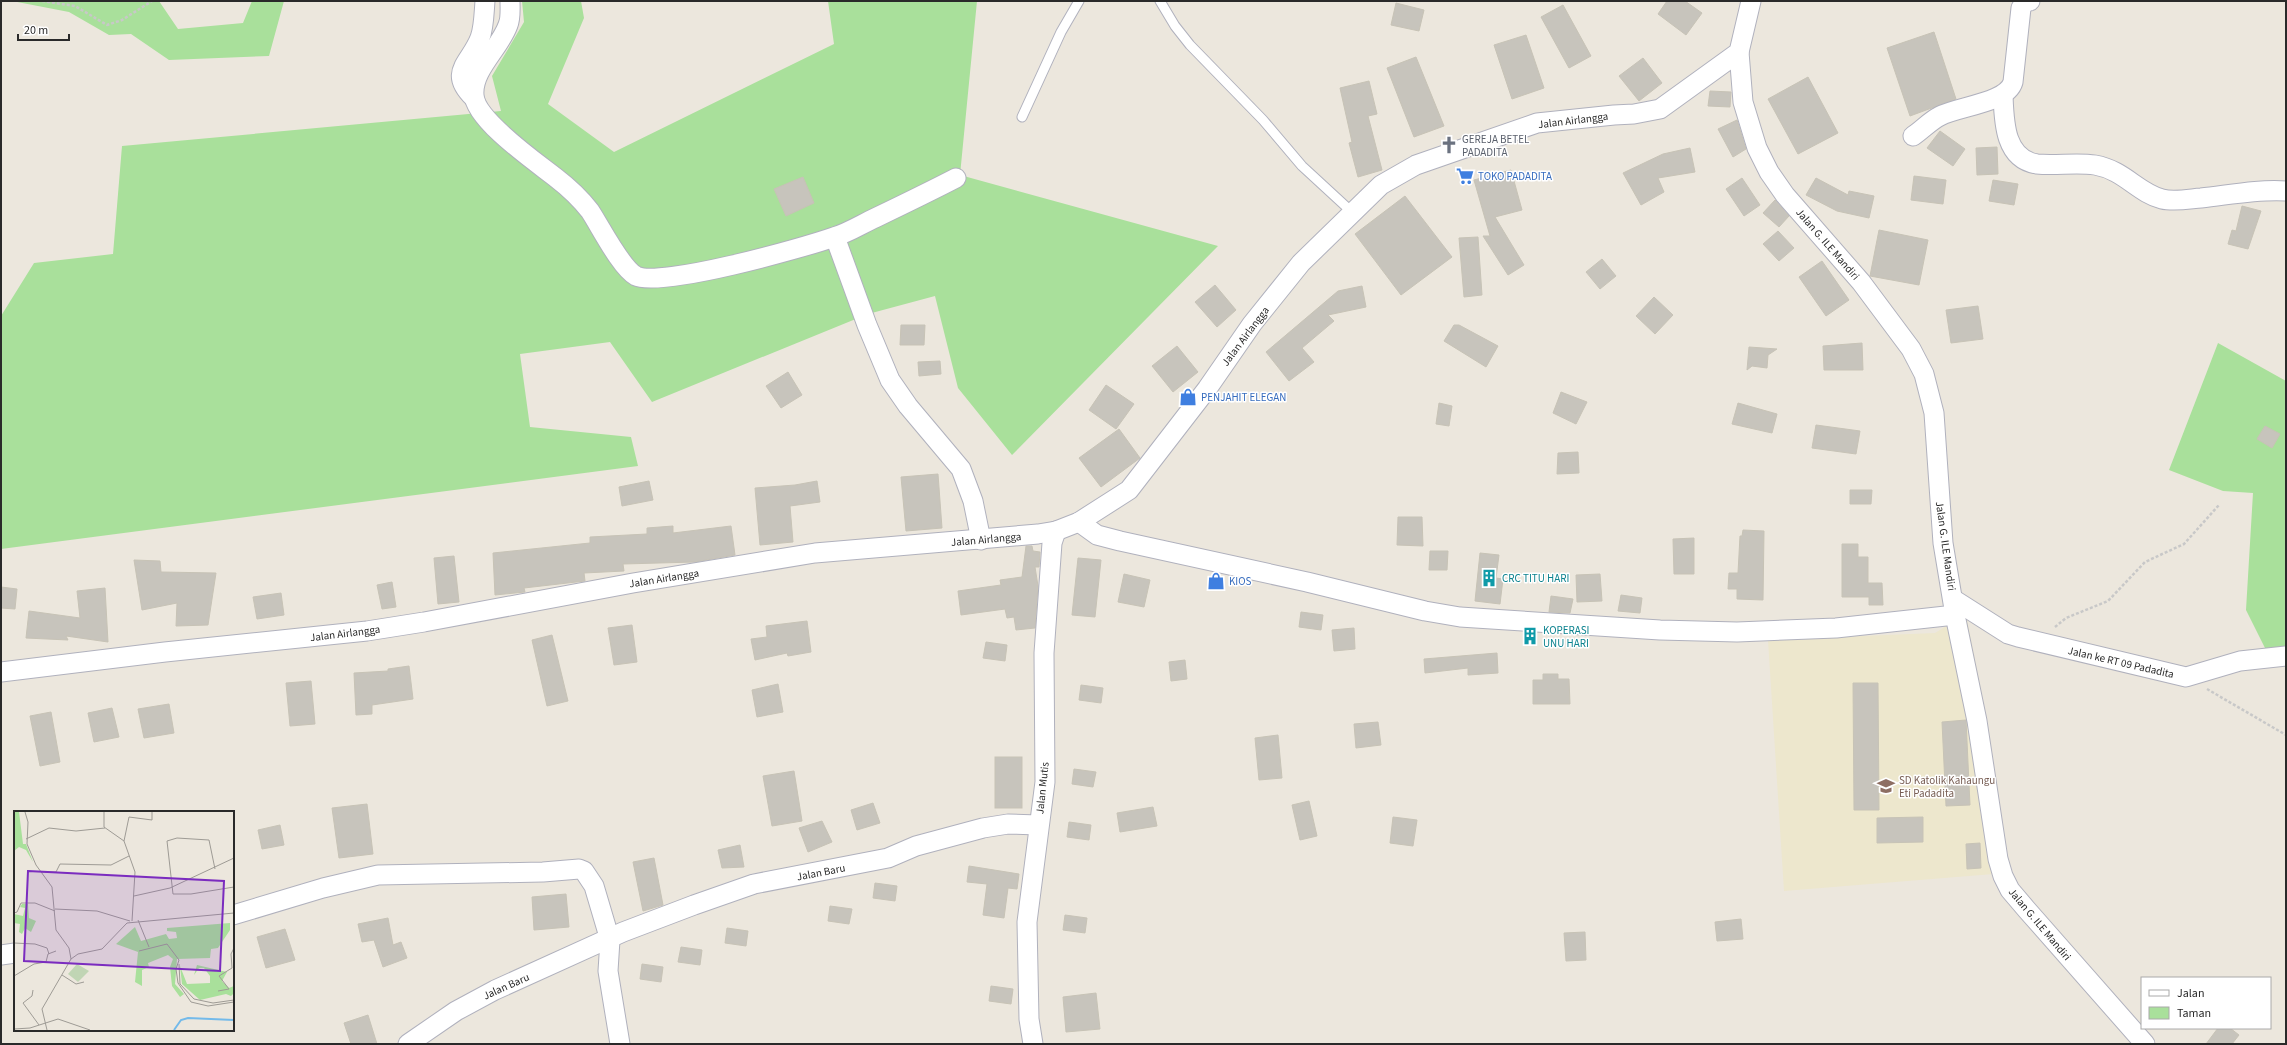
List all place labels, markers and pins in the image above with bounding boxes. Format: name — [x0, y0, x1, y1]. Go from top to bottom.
place label: GEREJA BETEL PADADITA — [1462, 132, 1530, 160]
church icon: GEREJA BETEL PADADITA — [1439, 135, 1459, 155]
supermarket icon: TOKO PADADITA — [1455, 166, 1475, 186]
place label: TOKO PADADITA — [1478, 169, 1552, 184]
shop icon: PENJAHIT ELEGAN — [1178, 387, 1198, 407]
place label: PENJAHIT ELEGAN — [1201, 390, 1286, 405]
building icon: CRC TITU HARI — [1479, 568, 1499, 588]
shop icon: KIOS — [1206, 571, 1226, 591]
place label: CRC TITU HARI — [1502, 571, 1569, 586]
place label: KIOS — [1229, 574, 1252, 589]
place label: KOPERASI UNU HARI — [1543, 623, 1589, 651]
building icon: KOPERASI UNU HARI — [1520, 626, 1540, 646]
place label: SD Katolik Kahaungu Eti Padadita — [1899, 773, 1995, 801]
school or university icon: SD Katolik Kahaungu Eti Padadita — [1876, 776, 1896, 796]

